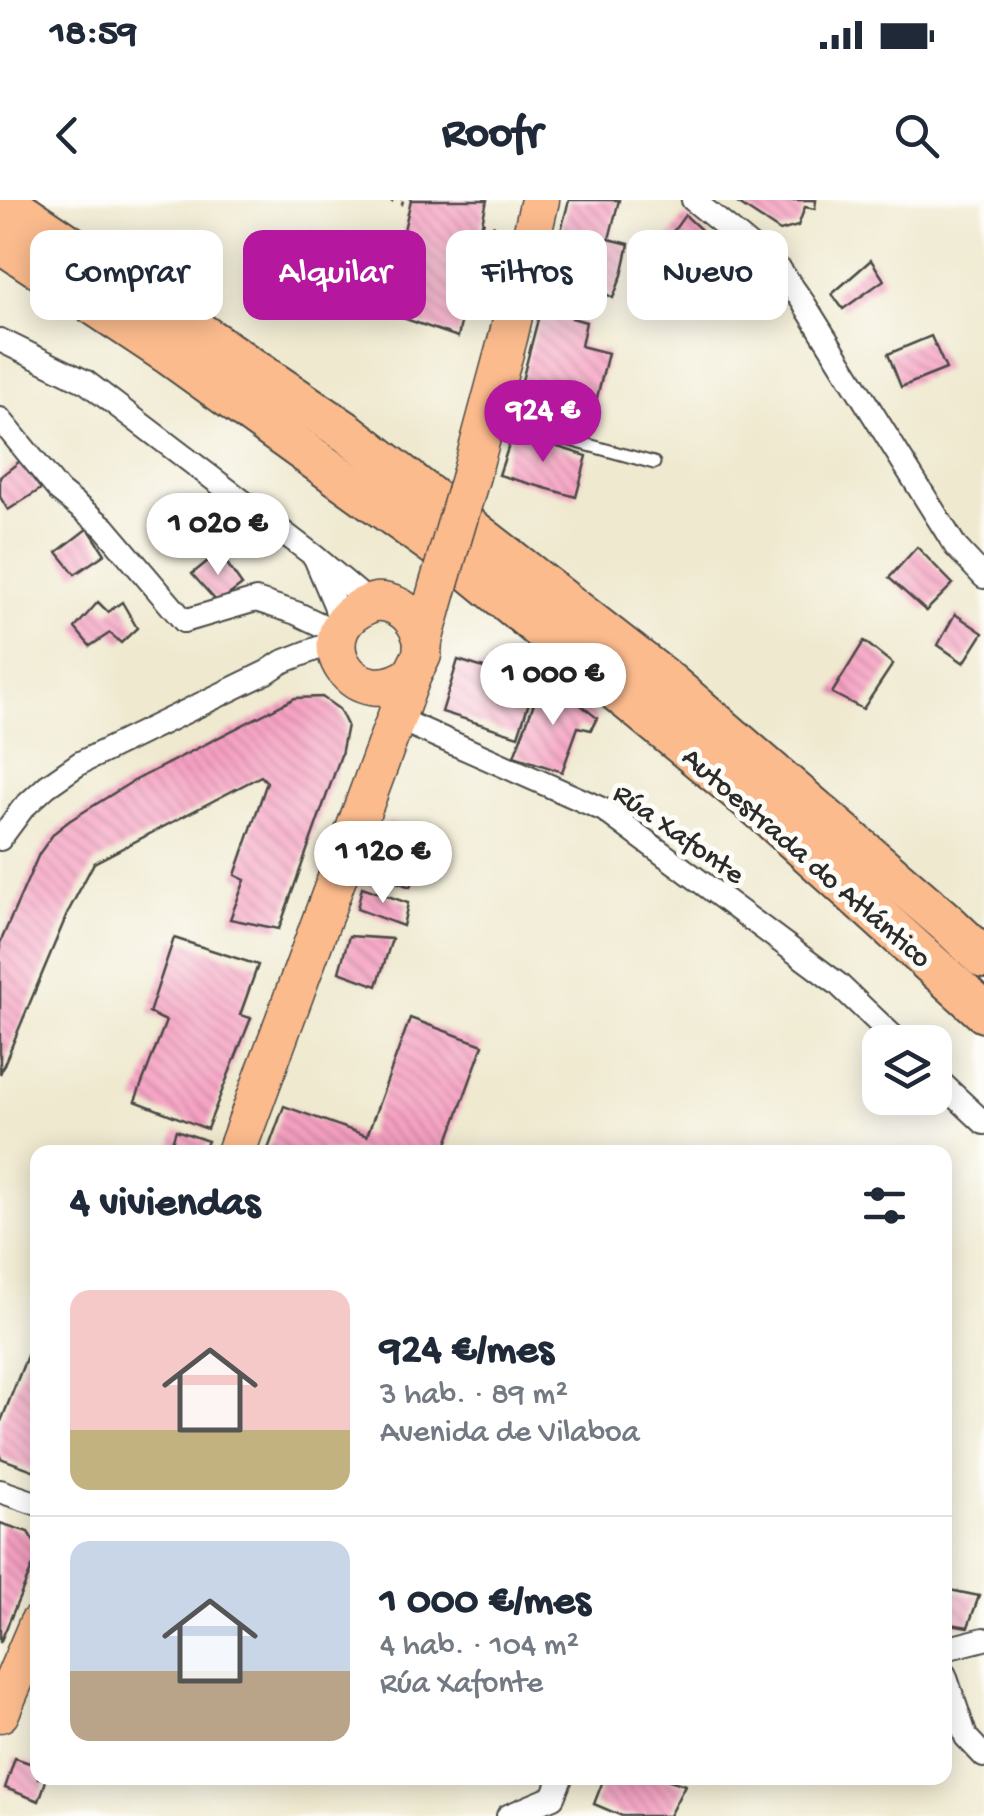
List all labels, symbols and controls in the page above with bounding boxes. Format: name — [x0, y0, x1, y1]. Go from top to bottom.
text: 18:59 — [50, 13, 137, 57]
icon: back — [40, 108, 95, 163]
icon: search — [889, 108, 944, 163]
text: Roofr — [442, 109, 542, 162]
chip: Comprar — [30, 230, 223, 320]
chip: Alquilar — [243, 230, 426, 320]
chip: Filtros — [446, 230, 607, 320]
chip: Nuevo — [627, 230, 788, 320]
pin: 924 € — [473, 380, 613, 465]
text: 924 € — [506, 393, 580, 431]
pin: 1 020 € — [126, 493, 310, 578]
text: 1 020 € — [168, 506, 268, 544]
pin: 1 000 € — [461, 643, 645, 728]
text: 1 000 € — [502, 656, 604, 694]
street label: Autoestrada do Atlántico — [673, 741, 937, 977]
street label: Rúa Xafonte — [605, 778, 750, 894]
pin: 1 120 € — [291, 821, 475, 906]
text: 1 120 € — [336, 834, 430, 872]
map controls — [862, 1025, 952, 1115]
button: layers — [862, 1025, 952, 1115]
icon: filters — [857, 1178, 912, 1233]
text: 4 viviendas — [70, 1181, 260, 1230]
text: 924 €/mes — [380, 1328, 554, 1377]
icon: home — [150, 1330, 270, 1450]
text: 3 hab. · 89 m² — [380, 1377, 568, 1415]
text: Avenida de Vilaboa — [380, 1415, 639, 1453]
text: 1 000 €/mes — [380, 1579, 590, 1628]
icon: home — [150, 1581, 270, 1701]
text: 4 hab. · 104 m² — [380, 1628, 579, 1666]
text: Rúa Xafonte — [380, 1666, 543, 1704]

